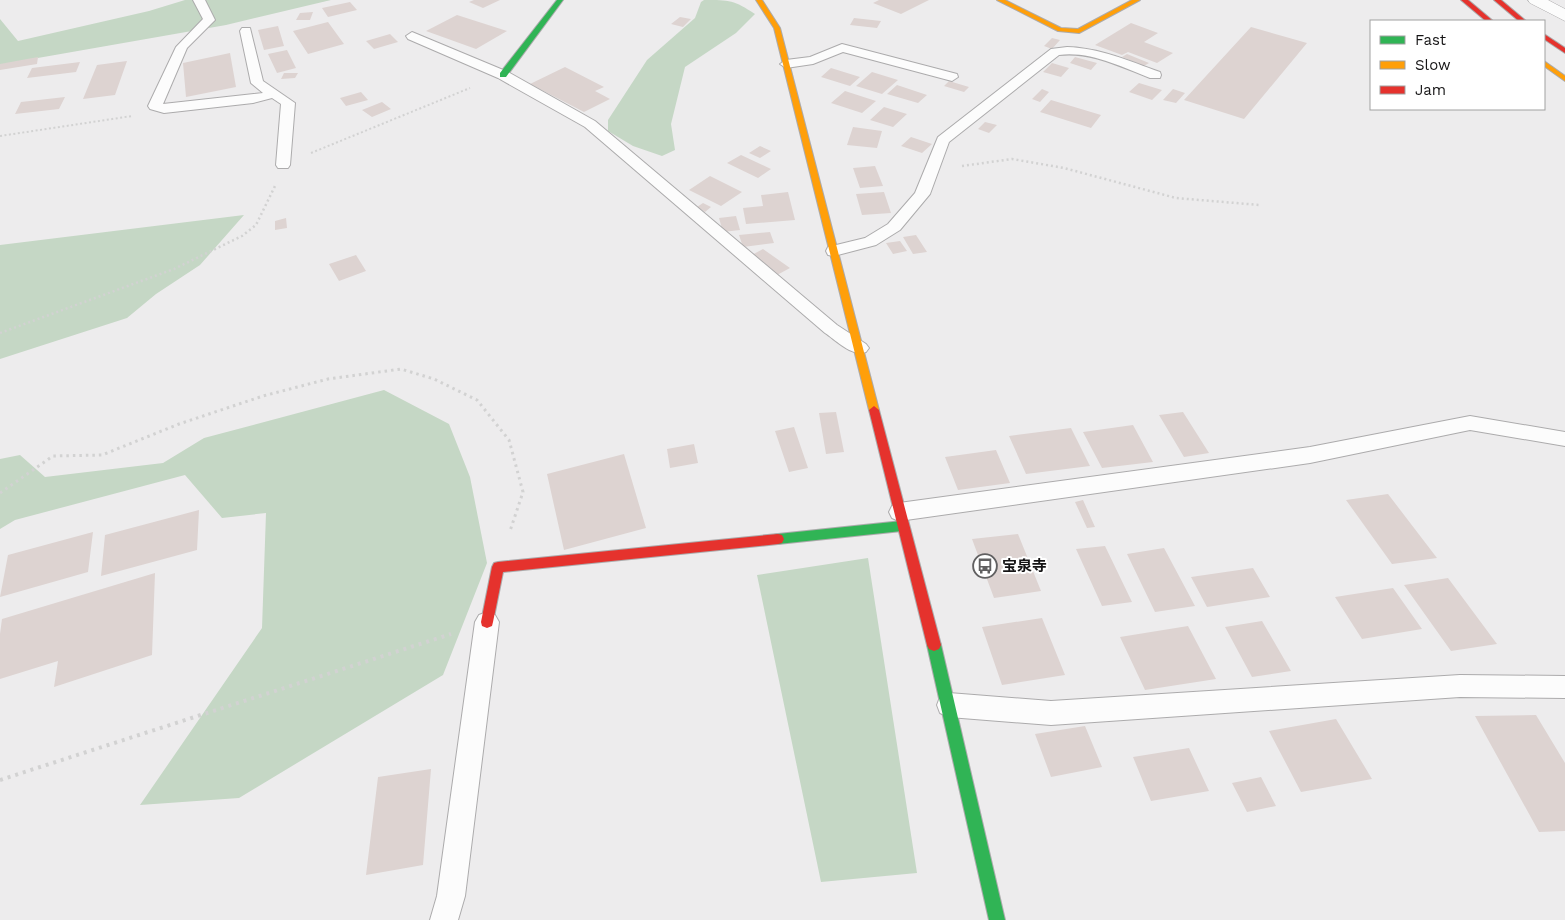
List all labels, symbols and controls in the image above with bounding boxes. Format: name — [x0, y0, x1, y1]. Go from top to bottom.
legend — [1370, 20, 1545, 110]
text: Fast — [1415, 31, 1447, 49]
text: Slow — [1415, 56, 1451, 74]
text: Jam — [1415, 81, 1446, 99]
bus stop icon: 宝泉寺 — [972, 553, 998, 579]
place label: 宝泉寺 — [1002, 557, 1047, 575]

